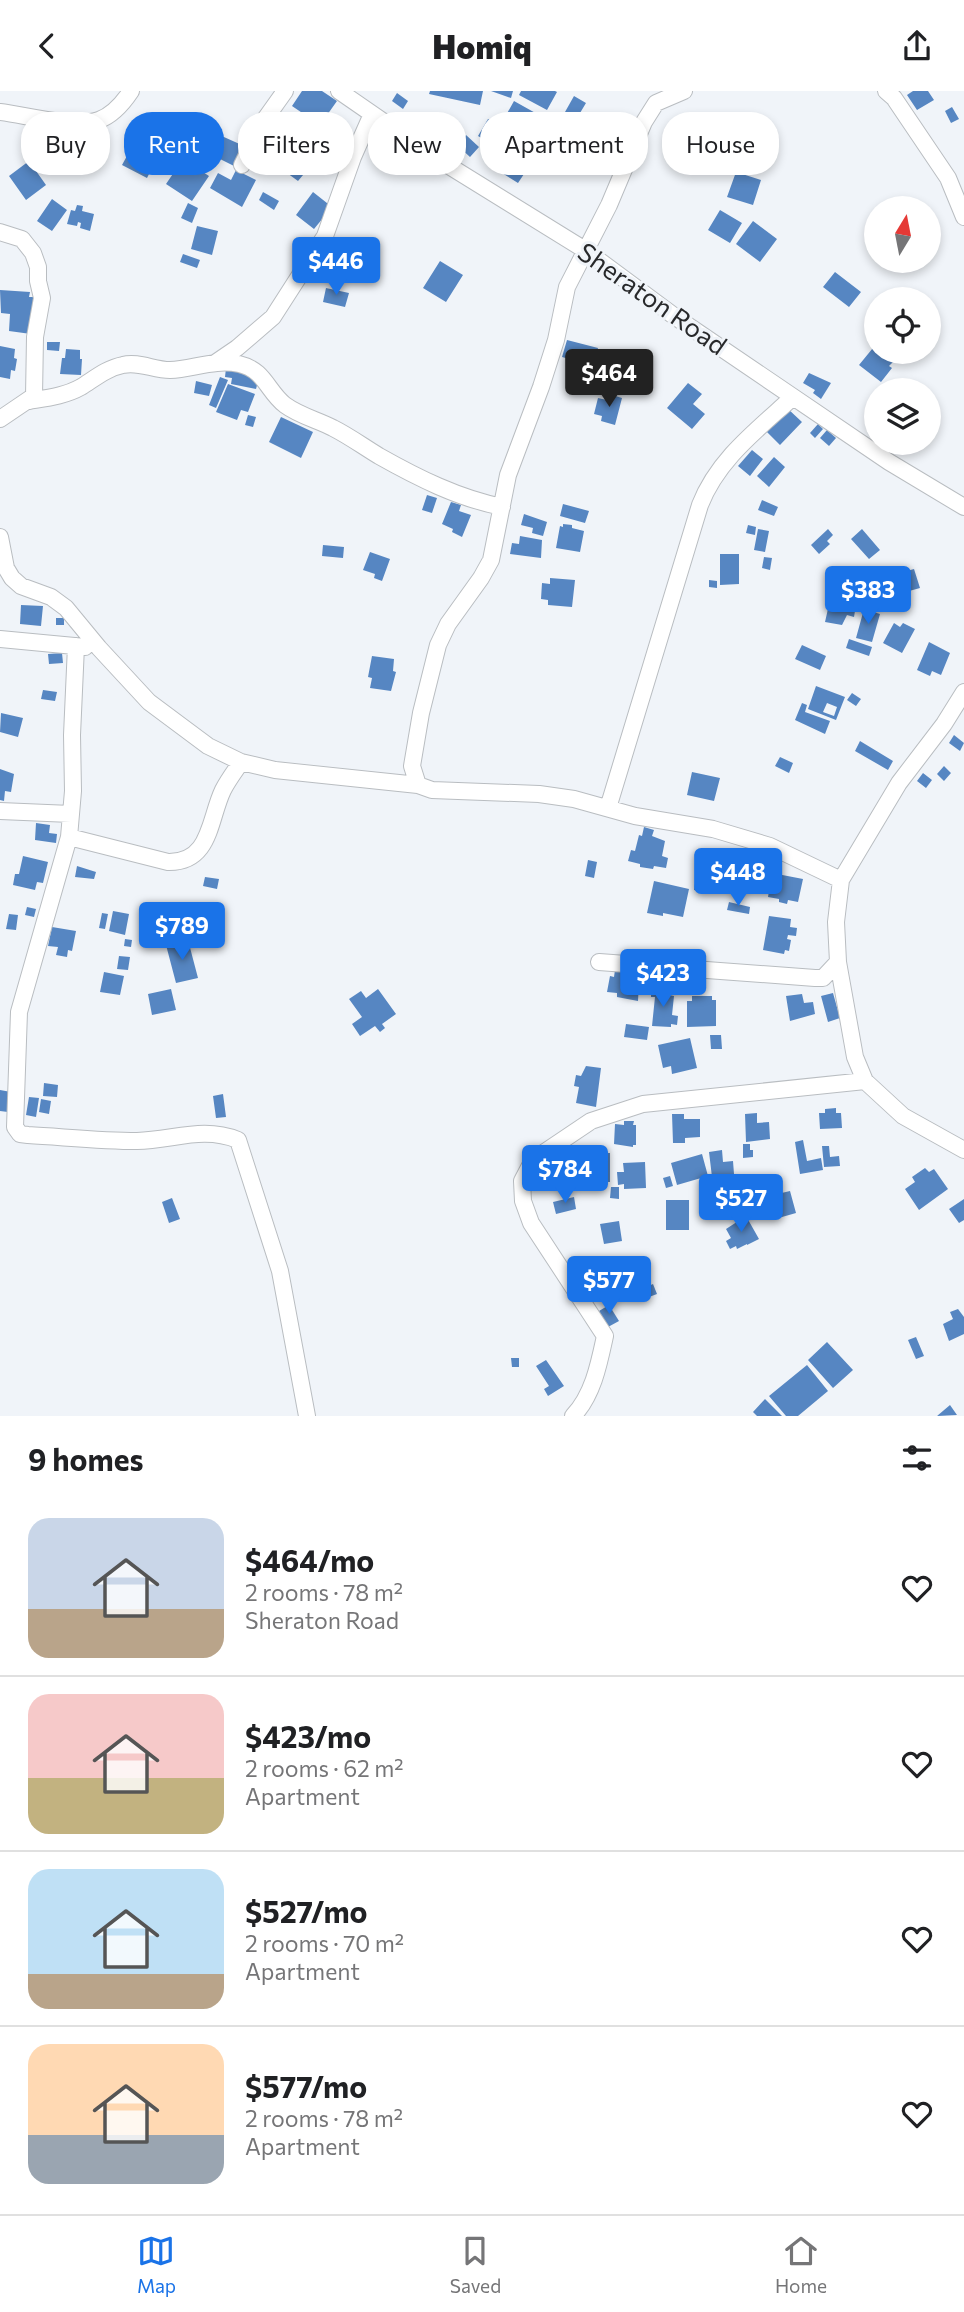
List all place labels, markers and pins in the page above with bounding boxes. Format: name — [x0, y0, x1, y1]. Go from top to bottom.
pin: $446 — [295, 237, 377, 297]
pin: $464 — [568, 349, 650, 409]
pin: $383 — [827, 567, 909, 626]
pin: $448 — [697, 849, 779, 908]
pin: $789 — [141, 903, 223, 962]
pin: $423 — [622, 949, 704, 1009]
pin: $784 — [524, 1145, 606, 1205]
pin: $527 — [700, 1175, 782, 1234]
pin: $577 — [568, 1257, 650, 1316]

